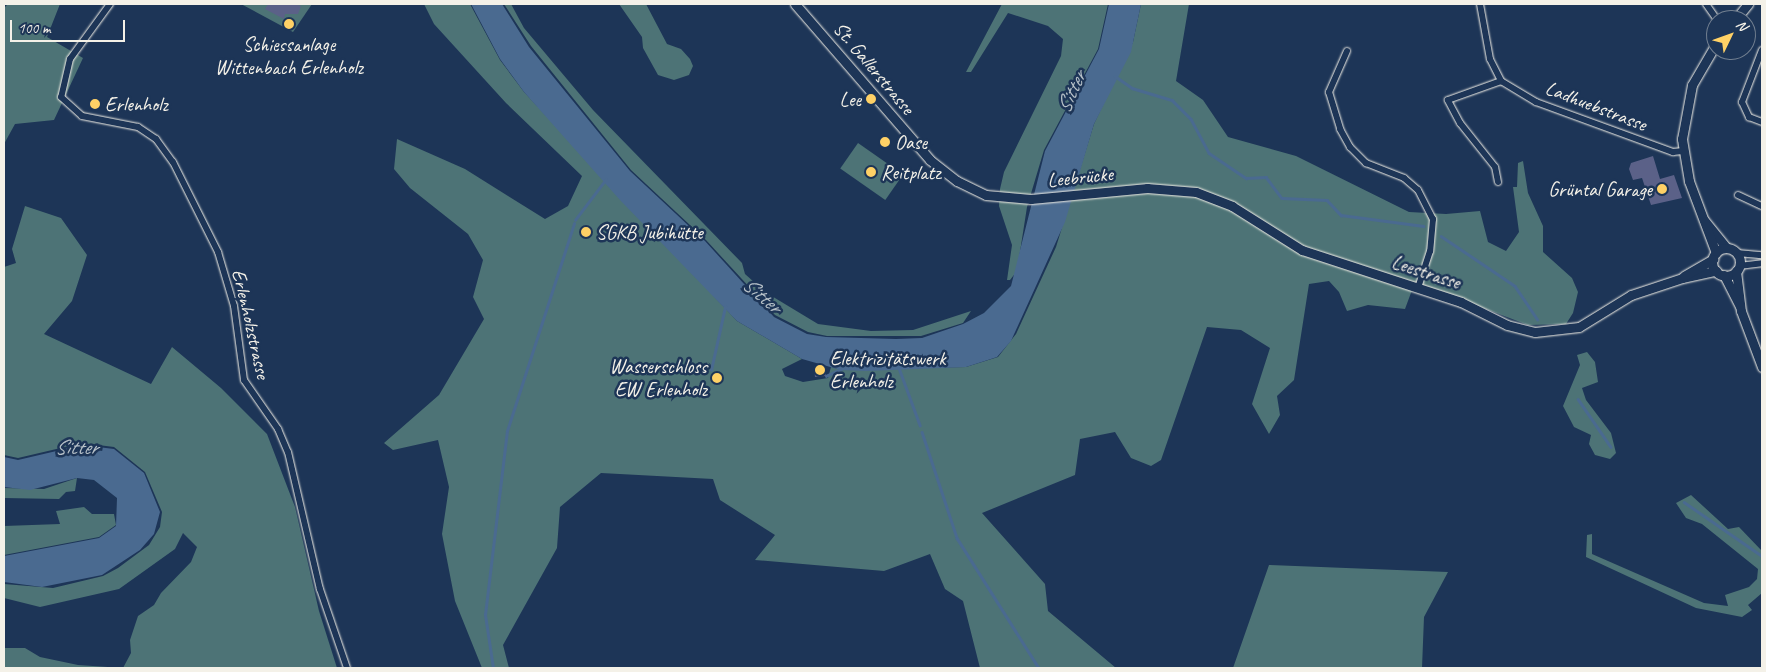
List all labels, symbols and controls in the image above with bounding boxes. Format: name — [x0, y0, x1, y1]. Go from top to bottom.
scale bar — [12, 10, 128, 42]
north arrow — [1706, 10, 1756, 60]
text: N — [1733, 16, 1751, 34]
street label: St. Gallerstrasse — [828, 17, 920, 119]
marker: Schiessanlage Wittenbach Erlenholz — [283, 18, 295, 30]
text: 100 m — [18, 19, 50, 38]
place label: Schiessanlage Wittenbach Erlenholz — [215, 32, 363, 79]
water label: Sitter — [1051, 67, 1091, 117]
street label: Ladhuebstrasse — [1542, 76, 1650, 136]
place label: Lee — [839, 87, 861, 111]
place label: Erlenholz — [105, 92, 168, 116]
marker: Lee — [865, 93, 877, 105]
marker: Erlenholz — [89, 98, 101, 110]
place label: Oase — [895, 130, 927, 154]
marker: Oase — [879, 136, 891, 148]
place label: Reitplatz — [881, 160, 940, 184]
street label: Leebrücke — [1046, 162, 1114, 192]
marker: Reitplatz — [865, 166, 877, 178]
place label: Grüntal Garage — [1548, 177, 1652, 201]
marker: Grüntal Garage — [1656, 183, 1668, 195]
place label: SGKB Jubihütte — [596, 220, 702, 244]
marker: SGKB Jubihütte — [580, 226, 592, 238]
street label: Leestrasse — [1389, 250, 1463, 294]
street label: Erlenholzstrasse — [227, 267, 275, 381]
water label: Sitter — [737, 272, 787, 318]
place label: Elektrizitätswerk Erlenholz — [830, 346, 945, 393]
place label: Wasserschloss EW Erlenholz — [610, 354, 707, 401]
marker: Elektrizitätswerk Erlenholz — [814, 364, 826, 376]
marker: Wasserschloss EW Erlenholz — [711, 372, 723, 384]
water label: Sitter — [55, 434, 97, 460]

